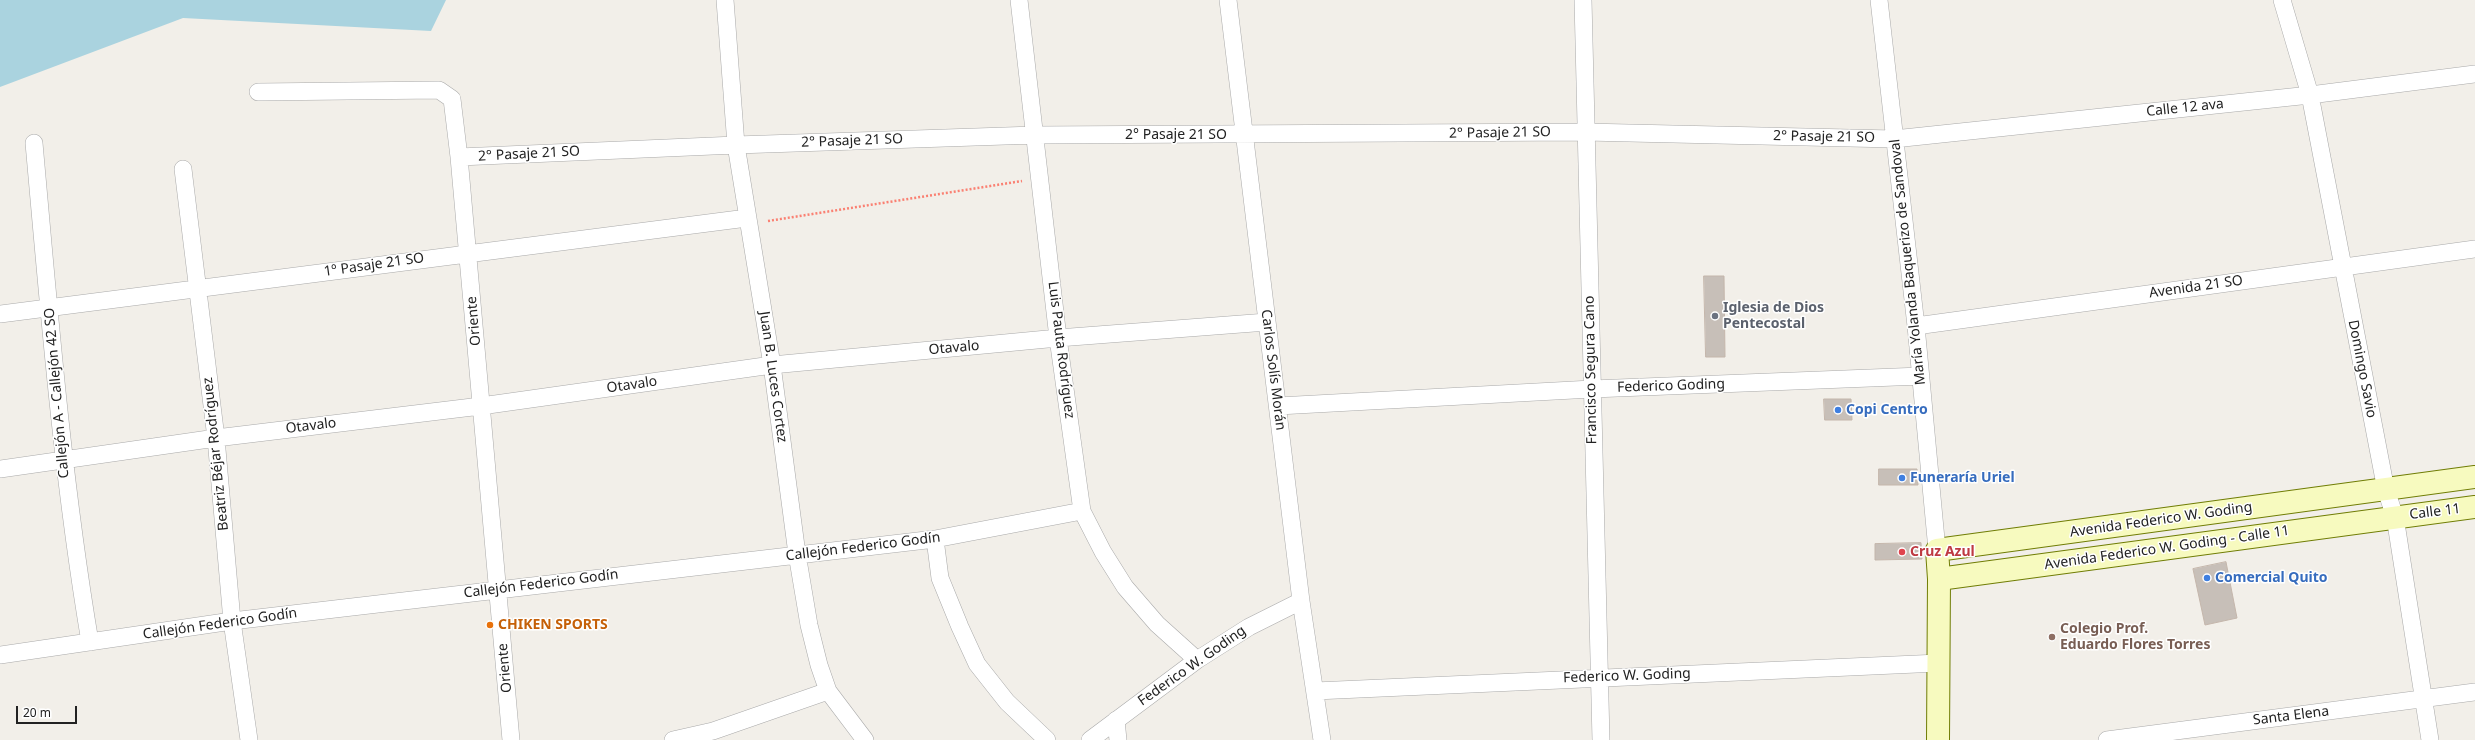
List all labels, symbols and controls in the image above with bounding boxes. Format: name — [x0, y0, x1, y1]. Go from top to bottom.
street label: Calle 12 ava — [2145, 96, 2225, 120]
street label: 2° Pasaje 21 SO — [1449, 124, 1551, 142]
street label: 2° Pasaje 21 SO — [1125, 127, 1227, 143]
street label: 2° Pasaje 21 SO — [1773, 128, 1875, 146]
street label: 2° Pasaje 21 SO — [801, 131, 903, 151]
street label: María Yolanda Baquerizo de Sandoval — [1887, 138, 1929, 386]
street label: 2° Pasaje 21 SO — [478, 143, 580, 165]
street label: 1º Pasaje 21 SO — [323, 250, 425, 280]
street label: Avenida 21 SO — [2148, 272, 2244, 302]
street label: Luis Pauta Rodríguez — [1044, 280, 1078, 420]
street label: Oriente — [463, 295, 485, 347]
street label: Francisco Segura Cano — [1581, 295, 1601, 445]
place label: Iglesia de Dios Pentecostal — [1723, 300, 1824, 332]
street label: Callejón A - Callejón 42 SO — [41, 307, 73, 479]
street label: Carlos Solís Morán — [1257, 309, 1289, 431]
street label: Juan B. Luces Cortez — [755, 310, 791, 444]
marker: Iglesia de Dios Pentecostal — [1710, 311, 1720, 321]
street label: Domingo Savio — [2344, 319, 2380, 419]
street label: Otavalo — [928, 337, 980, 359]
street label: Otavalo — [606, 373, 658, 397]
street label: Beatriz Béjar Rodríguez — [200, 376, 232, 532]
street label: Federico Goding — [1617, 376, 1725, 396]
place label: Copi Centro — [1846, 402, 1928, 418]
marker: Copi Centro — [1833, 405, 1843, 415]
street label: Otavalo — [285, 415, 337, 437]
place label: Funeraría Uriel — [1910, 470, 2015, 486]
marker: Funeraría Uriel — [1897, 473, 1907, 483]
street label: Avenida Federico W. Goding — [2069, 499, 2253, 541]
street label: Calle 11 — [2408, 501, 2462, 523]
street label: Avenida Federico W. Goding - Calle 11 — [2043, 522, 2291, 574]
street label: Callejón Federico Godín — [785, 529, 941, 565]
place label: Cruz Azul — [1910, 544, 1975, 560]
marker: Cruz Azul — [1897, 547, 1907, 557]
street label: Callejón Federico Godín — [463, 566, 619, 602]
place label: Comercial Quito — [2215, 570, 2328, 586]
marker: Comercial Quito — [2202, 573, 2212, 583]
street label: Callejón Federico Godín — [142, 605, 298, 643]
place label: CHIKEN SPORTS — [498, 617, 608, 633]
marker: CHIKEN SPORTS — [485, 620, 495, 630]
place label: Colegio Prof. Eduardo Flores Torres — [2060, 621, 2210, 654]
street label: Federico W. Goding — [1135, 622, 1249, 710]
marker: Colegio Prof. Eduardo Flores Torres — [2047, 632, 2057, 642]
street label: Oriente — [494, 642, 516, 694]
street label: Federico W. Goding — [1563, 665, 1691, 687]
scale bar — [18, 698, 79, 724]
street label: Santa Elena — [2252, 703, 2330, 729]
text: 20 m — [23, 704, 51, 721]

